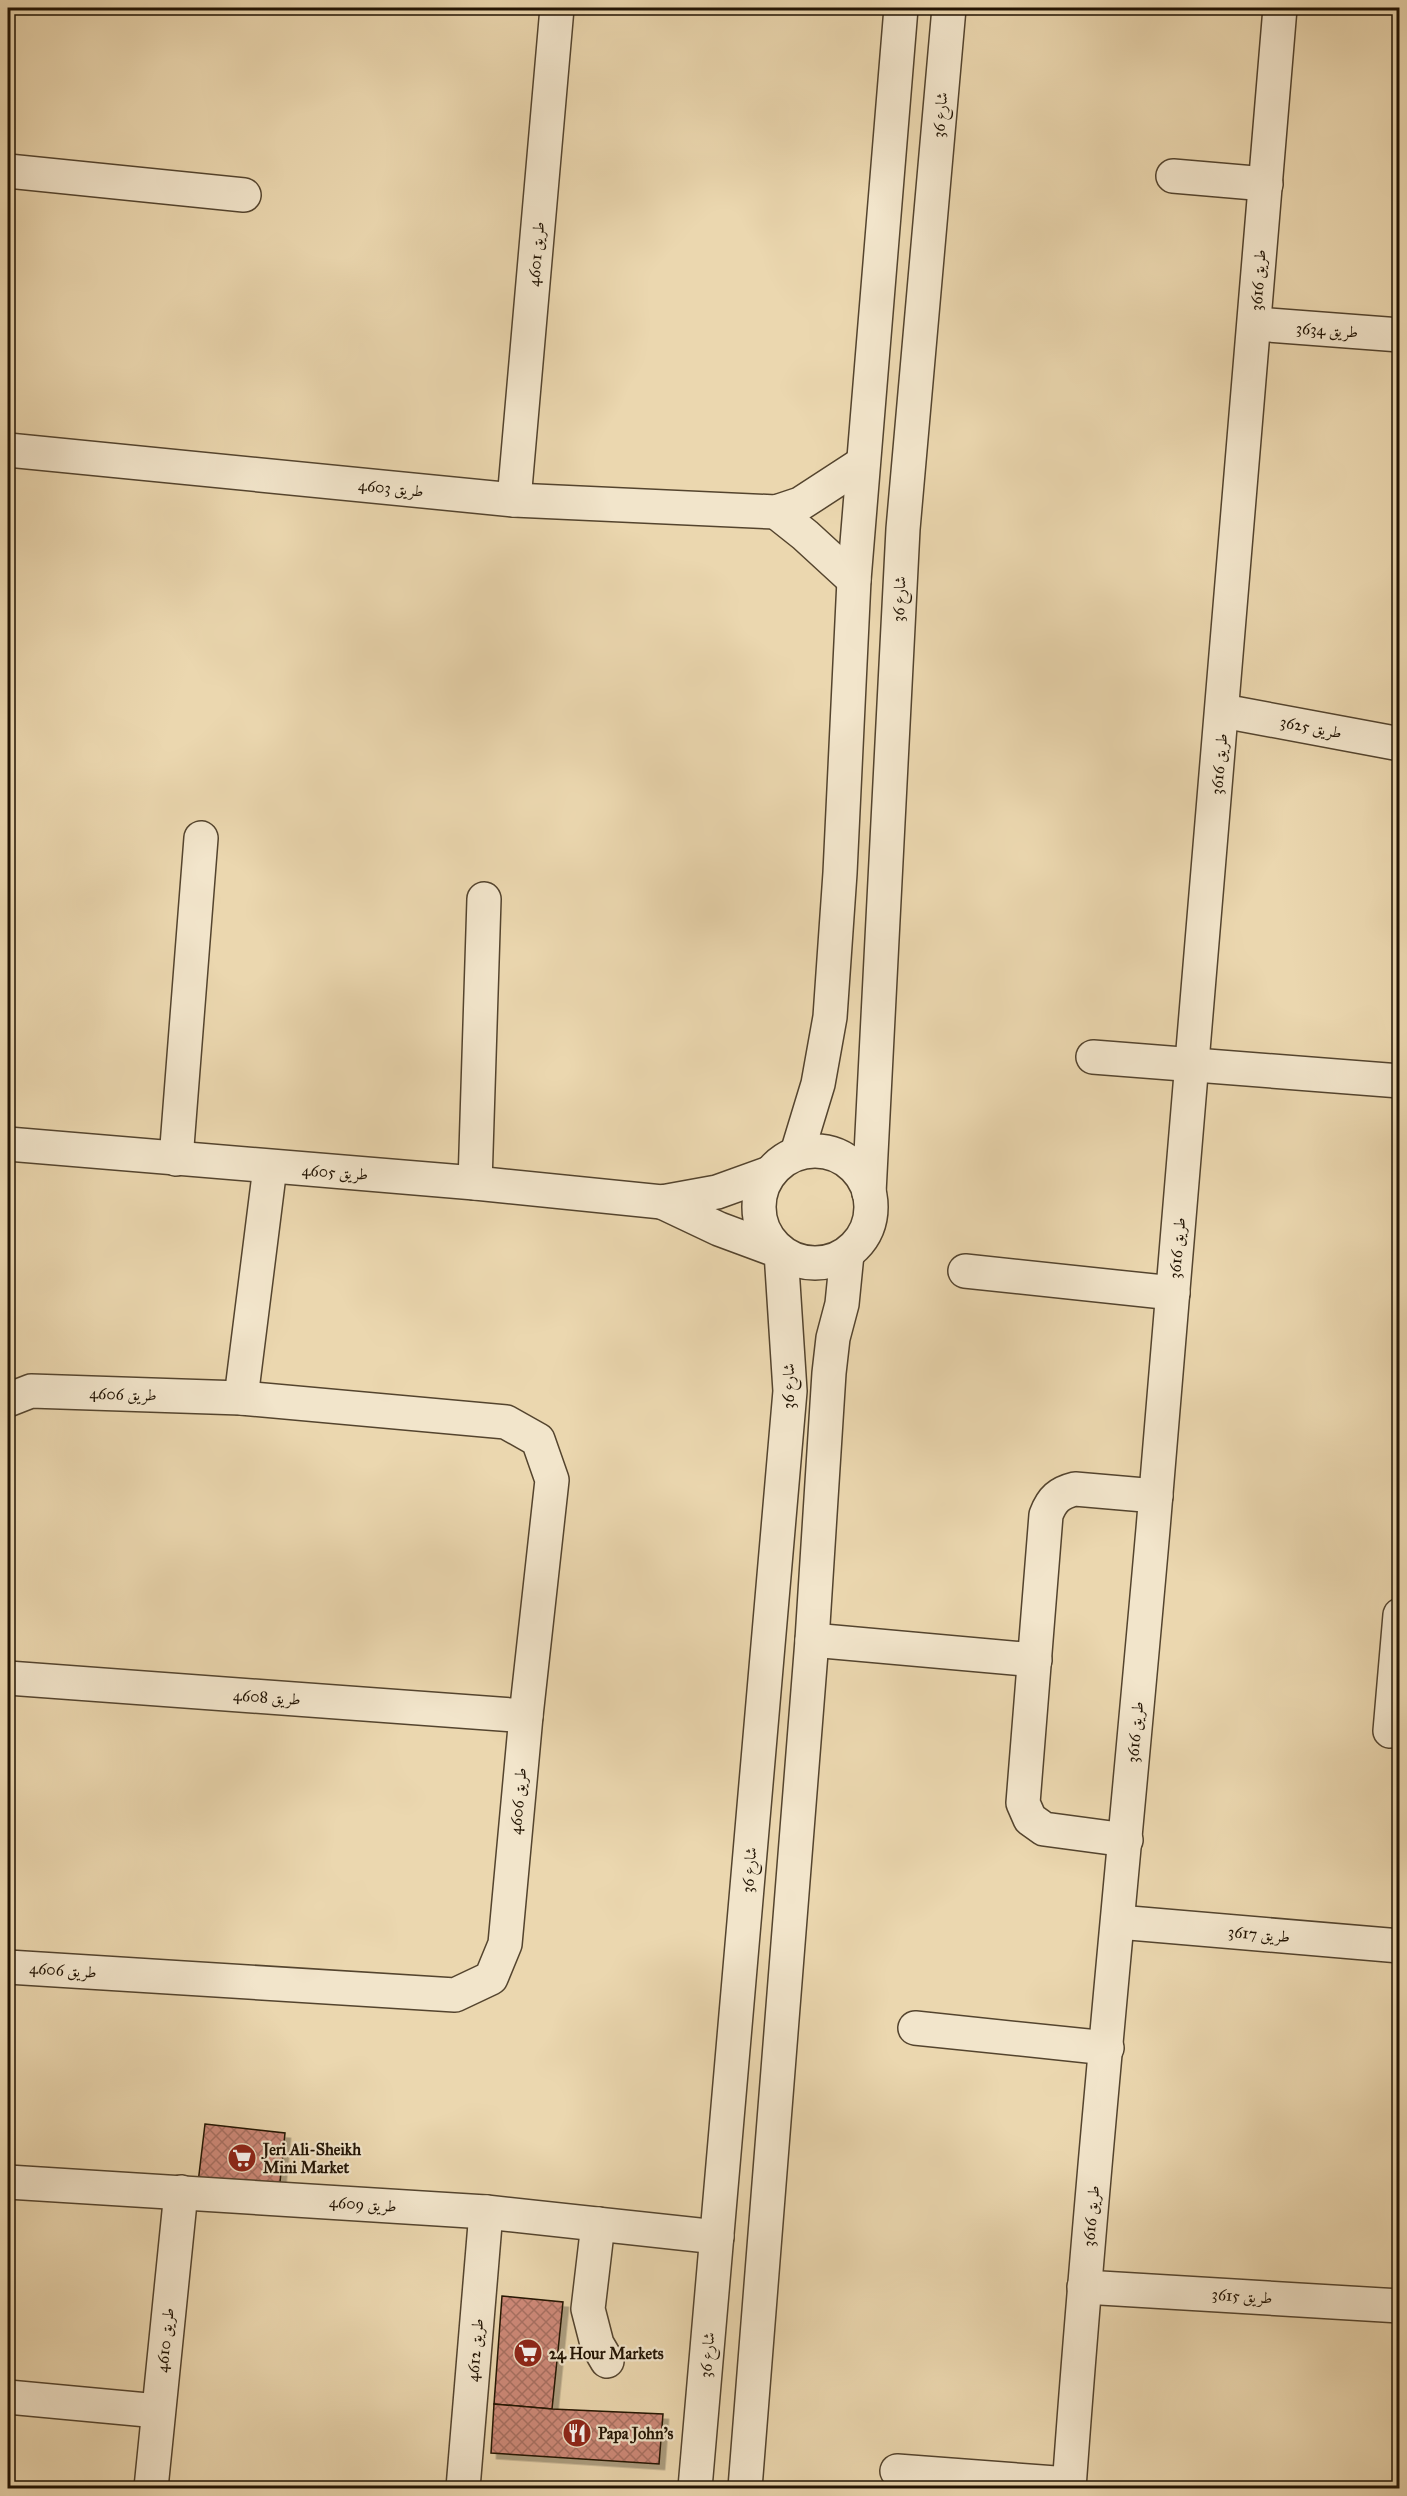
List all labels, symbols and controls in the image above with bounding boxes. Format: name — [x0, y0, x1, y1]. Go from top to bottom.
street label: شارع 36 — [929, 91, 955, 139]
street label: طريق 4601 — [524, 221, 549, 287]
street label: طريق 3616 — [1246, 249, 1271, 312]
street label: طريق 3634 — [1295, 318, 1359, 343]
street label: طريق 4603 — [357, 475, 425, 502]
street label: شارع 36 — [888, 576, 914, 623]
street label: طريق 3625 — [1278, 712, 1344, 743]
street label: طريق 3616 — [1207, 732, 1232, 796]
street label: طريق 4605 — [301, 1160, 369, 1185]
street label: طريق 3616 — [1165, 1216, 1190, 1280]
street label: شارع 36 — [779, 1363, 802, 1409]
street label: طريق 4606 — [89, 1383, 157, 1406]
street label: طريق 4608 — [233, 1685, 301, 1710]
street label: طريق 3616 — [1123, 1700, 1148, 1764]
street label: طريق 4606 — [506, 1767, 531, 1835]
street label: شارع 36 — [738, 1846, 764, 1894]
street label: طريق 3617 — [1227, 1922, 1291, 1947]
street label: طريق 4606 — [29, 1958, 97, 1983]
place label: Jeri Ali-Sheikh Mini Market — [261, 2140, 361, 2177]
supermarket icon: Jeri Ali-Sheikh Mini Market — [226, 2142, 258, 2174]
street label: طريق 3616 — [1079, 2184, 1104, 2248]
street label: طريق 4609 — [328, 2192, 397, 2217]
street label: طريق 3615 — [1211, 2284, 1273, 2309]
street label: طريق 4610 — [152, 2307, 179, 2374]
street label: طريق 4612 — [463, 2317, 488, 2383]
street label: شارع 36 — [696, 2331, 722, 2379]
supermarket icon: 24 Hour Markets — [512, 2337, 544, 2369]
place label: 24 Hour Markets — [549, 2344, 664, 2364]
restaurant icon: Papa John's — [561, 2417, 593, 2449]
place label: Papa John's — [598, 2424, 673, 2444]

